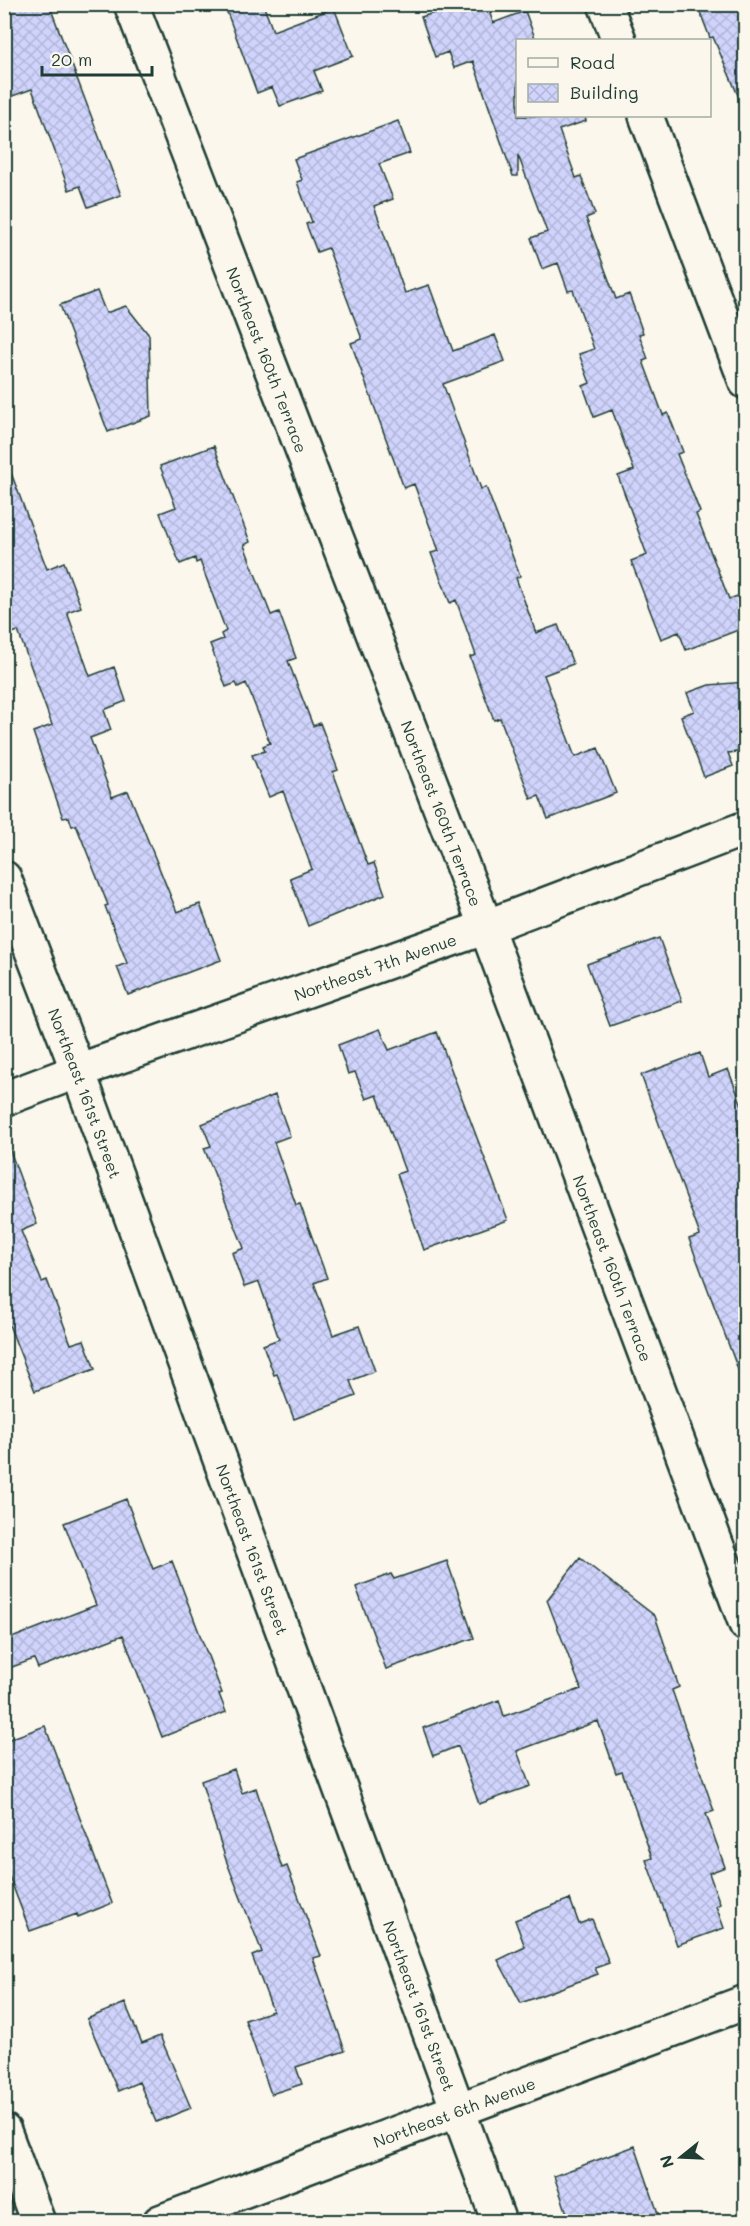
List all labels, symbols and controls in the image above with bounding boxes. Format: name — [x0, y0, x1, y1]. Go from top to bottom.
scale bar — [42, 39, 152, 77]
legend — [516, 39, 711, 117]
text: 20 m — [51, 47, 92, 71]
text: Road — [570, 50, 615, 74]
text: Building — [570, 80, 638, 104]
street label: Northeast 160th Terrace — [223, 264, 313, 455]
street label: Northeast 160th Terrace — [397, 717, 487, 909]
street label: Northeast 7th Avenue — [291, 928, 459, 1005]
street label: Northeast 161st Street — [44, 1005, 127, 1181]
street label: Northeast 160th Terrace — [569, 1172, 658, 1364]
street label: Northeast 161st Street — [212, 1461, 294, 1638]
street label: Northeast 161st Street — [379, 1918, 461, 2094]
street label: Northeast 6th Avenue — [370, 2072, 538, 2152]
north arrow — [651, 2127, 711, 2187]
text: N — [654, 2153, 678, 2171]

